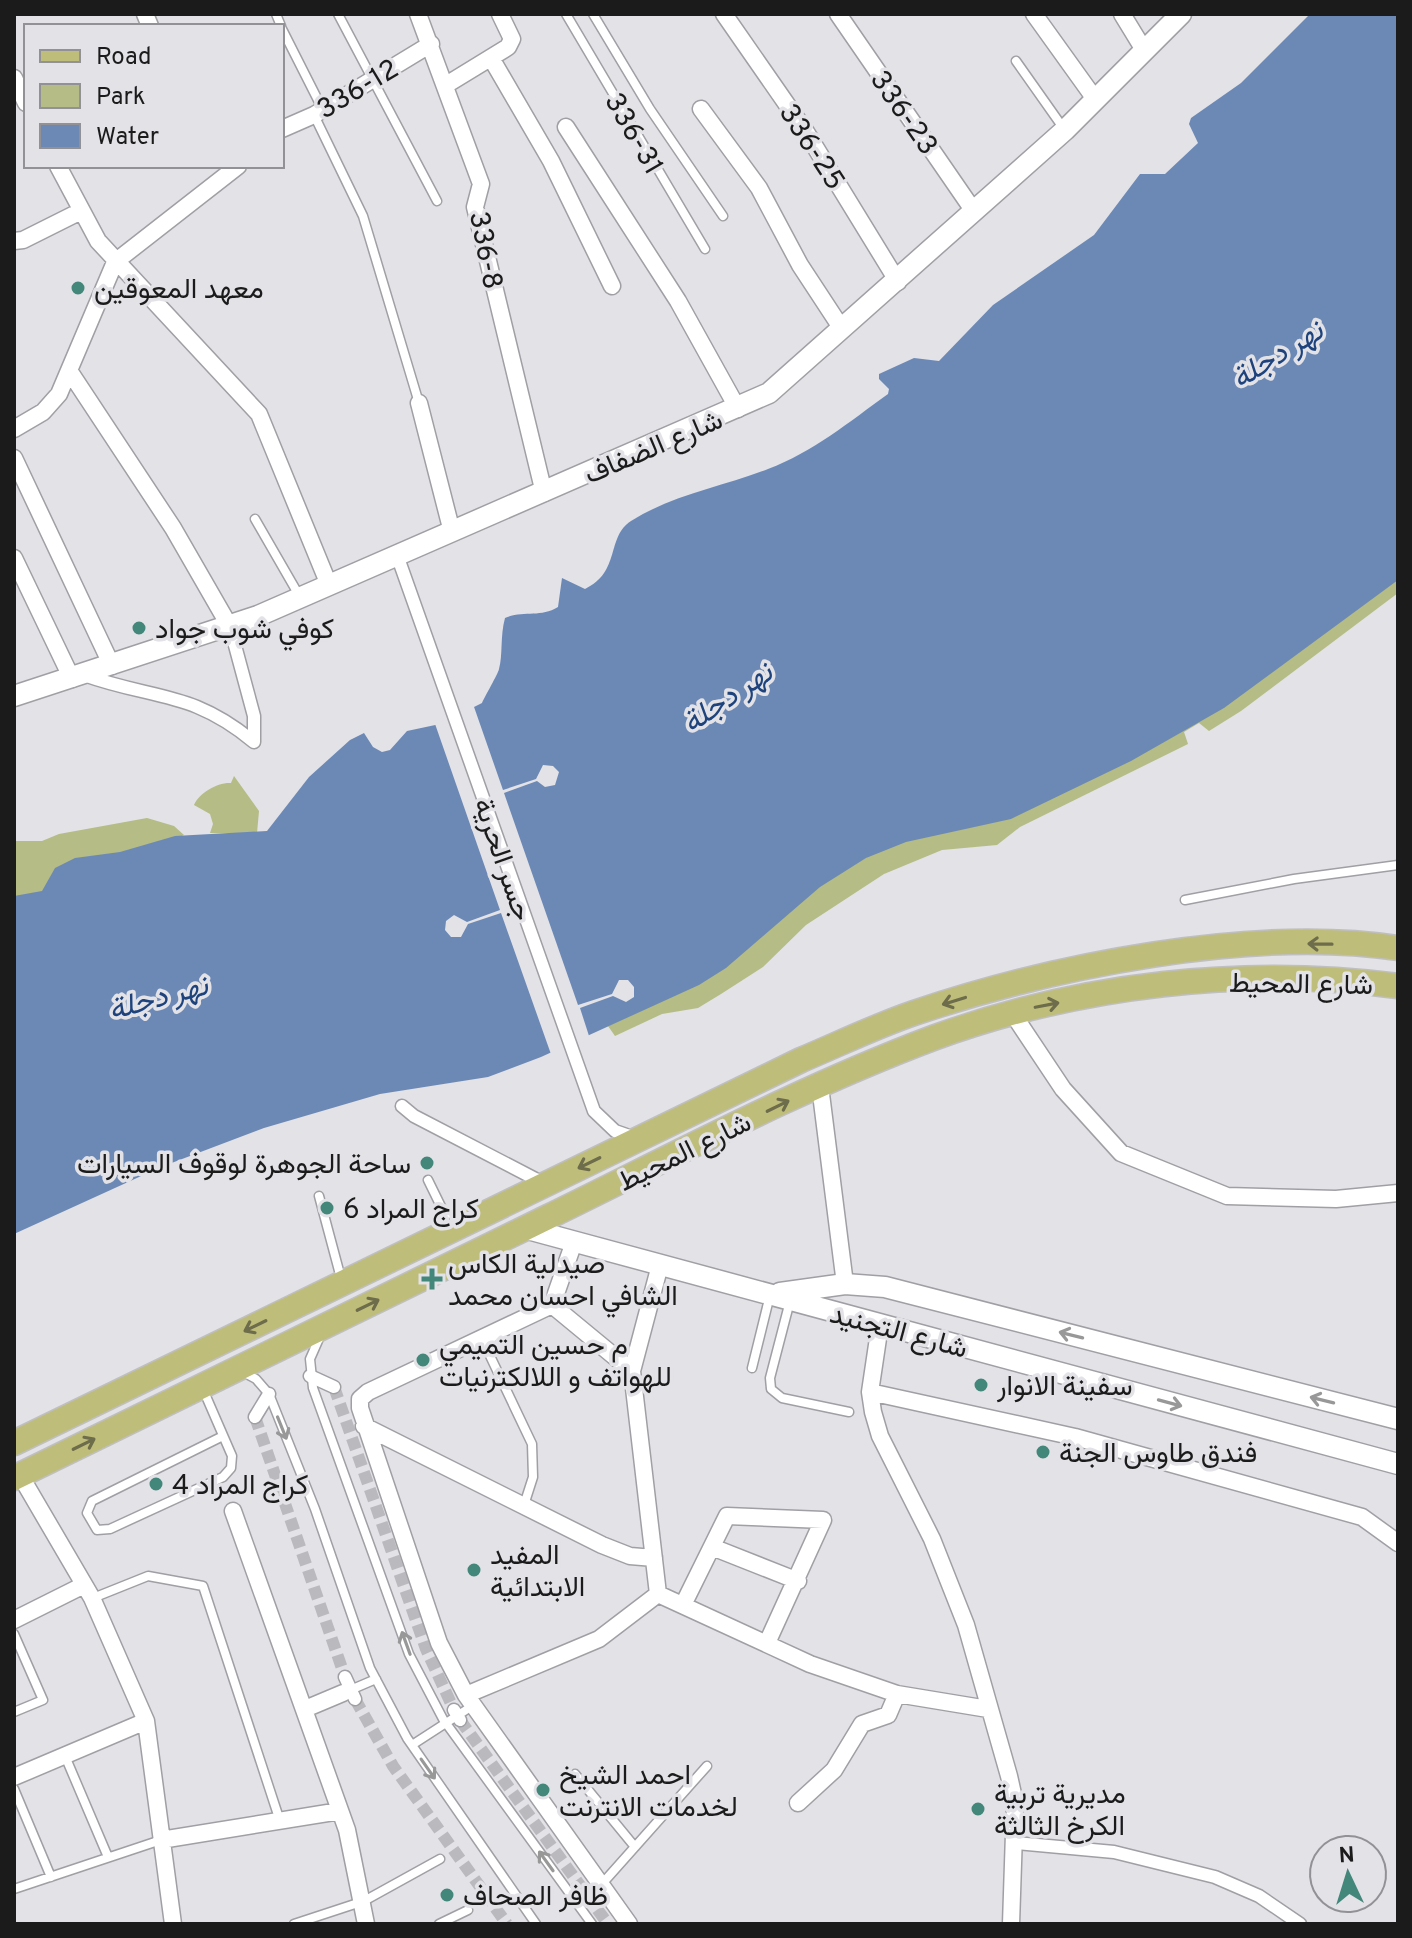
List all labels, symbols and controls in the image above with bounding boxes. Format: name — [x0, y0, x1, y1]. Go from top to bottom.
legend — [24, 24, 284, 168]
text: Road — [96, 43, 152, 73]
street label: 336-12 — [311, 52, 406, 129]
street label: 336-23 — [860, 64, 945, 163]
text: Park — [96, 83, 146, 113]
street label: 336-31 — [595, 87, 670, 182]
street label: 336-25 — [769, 98, 852, 198]
text: Water — [96, 123, 159, 153]
street label: 336-8 — [459, 209, 509, 293]
place label: معهد المعوقين — [94, 273, 264, 309]
marker: معهد المعوقين — [69, 279, 87, 297]
water label: نهر دجلة — [1225, 313, 1332, 399]
street label: شارع الضفاف — [579, 403, 729, 494]
place label: كوفي شوب جواد — [155, 613, 334, 651]
marker: كوفي شوب جواد — [130, 619, 148, 637]
water label: نهر دجلة — [676, 655, 782, 743]
street label: جسر الحرية — [463, 794, 539, 926]
one-way arrow — [1307, 936, 1334, 952]
street label: شارع المحيط — [1229, 967, 1373, 1005]
water label: نهر دجلة — [105, 968, 214, 1030]
one-way arrow — [942, 994, 968, 1009]
one-way arrow — [1034, 997, 1060, 1012]
one-way arrow — [766, 1098, 790, 1113]
street label: شارع المحيط — [613, 1106, 758, 1201]
place label: ساحة الجوهرة لوقوف السيارات — [77, 1148, 411, 1184]
marker: ساحة الجوهرة لوقوف السيارات — [418, 1154, 436, 1172]
one-way arrow — [578, 1156, 601, 1171]
place label: كراج المراد 6 — [343, 1193, 479, 1229]
marker: كراج المراد 6 — [318, 1199, 336, 1217]
place label: صيدلية الكاس الشافي احسان محمد — [448, 1248, 678, 1318]
marker: صيدلية الكاس الشافي احسان محمد — [423, 1270, 441, 1288]
one-way arrow — [355, 1296, 379, 1312]
street label: شارع التجنيد — [825, 1297, 971, 1369]
one-way arrow — [243, 1319, 267, 1334]
one-way arrow — [1058, 1327, 1084, 1342]
place label: م حسين التميمي للهواتف و اللالكترنيات — [439, 1329, 672, 1397]
marker: م حسين التميمي للهواتف و اللالكترنيات — [414, 1351, 432, 1369]
place label: سفينة الانوار — [996, 1370, 1133, 1406]
marker: سفينة الانوار — [972, 1376, 990, 1394]
one-way arrow — [1310, 1392, 1336, 1407]
one-way arrow — [1157, 1396, 1183, 1411]
one-way arrow — [276, 1415, 291, 1440]
one-way arrow — [72, 1436, 96, 1451]
place label: فندق طاوس الجنة — [1059, 1437, 1257, 1473]
marker: فندق طاوس الجنة — [1034, 1443, 1052, 1461]
place label: كراج المراد 4 — [172, 1469, 309, 1505]
marker: كراج المراد 4 — [147, 1475, 165, 1493]
place label: المفيد الابتدائية — [490, 1539, 585, 1607]
marker: المفيد الابتدائية — [465, 1561, 483, 1579]
one-way arrow — [397, 1631, 412, 1656]
one-way arrow — [420, 1757, 436, 1779]
place label: احمد الشيخ لخدمات الانترنت — [559, 1759, 738, 1827]
place label: مديرية تربية الكرخ الثالثة — [994, 1778, 1126, 1846]
marker: احمد الشيخ لخدمات الانترنت — [534, 1781, 552, 1799]
marker: مديرية تربية الكرخ الثالثة — [969, 1800, 987, 1818]
north arrow — [1308, 1834, 1388, 1914]
text: N — [1338, 1843, 1356, 1871]
one-way arrow — [538, 1851, 555, 1872]
place label: ظافر الصحاف — [463, 1880, 608, 1916]
marker: ظافر الصحاف — [438, 1886, 456, 1904]

